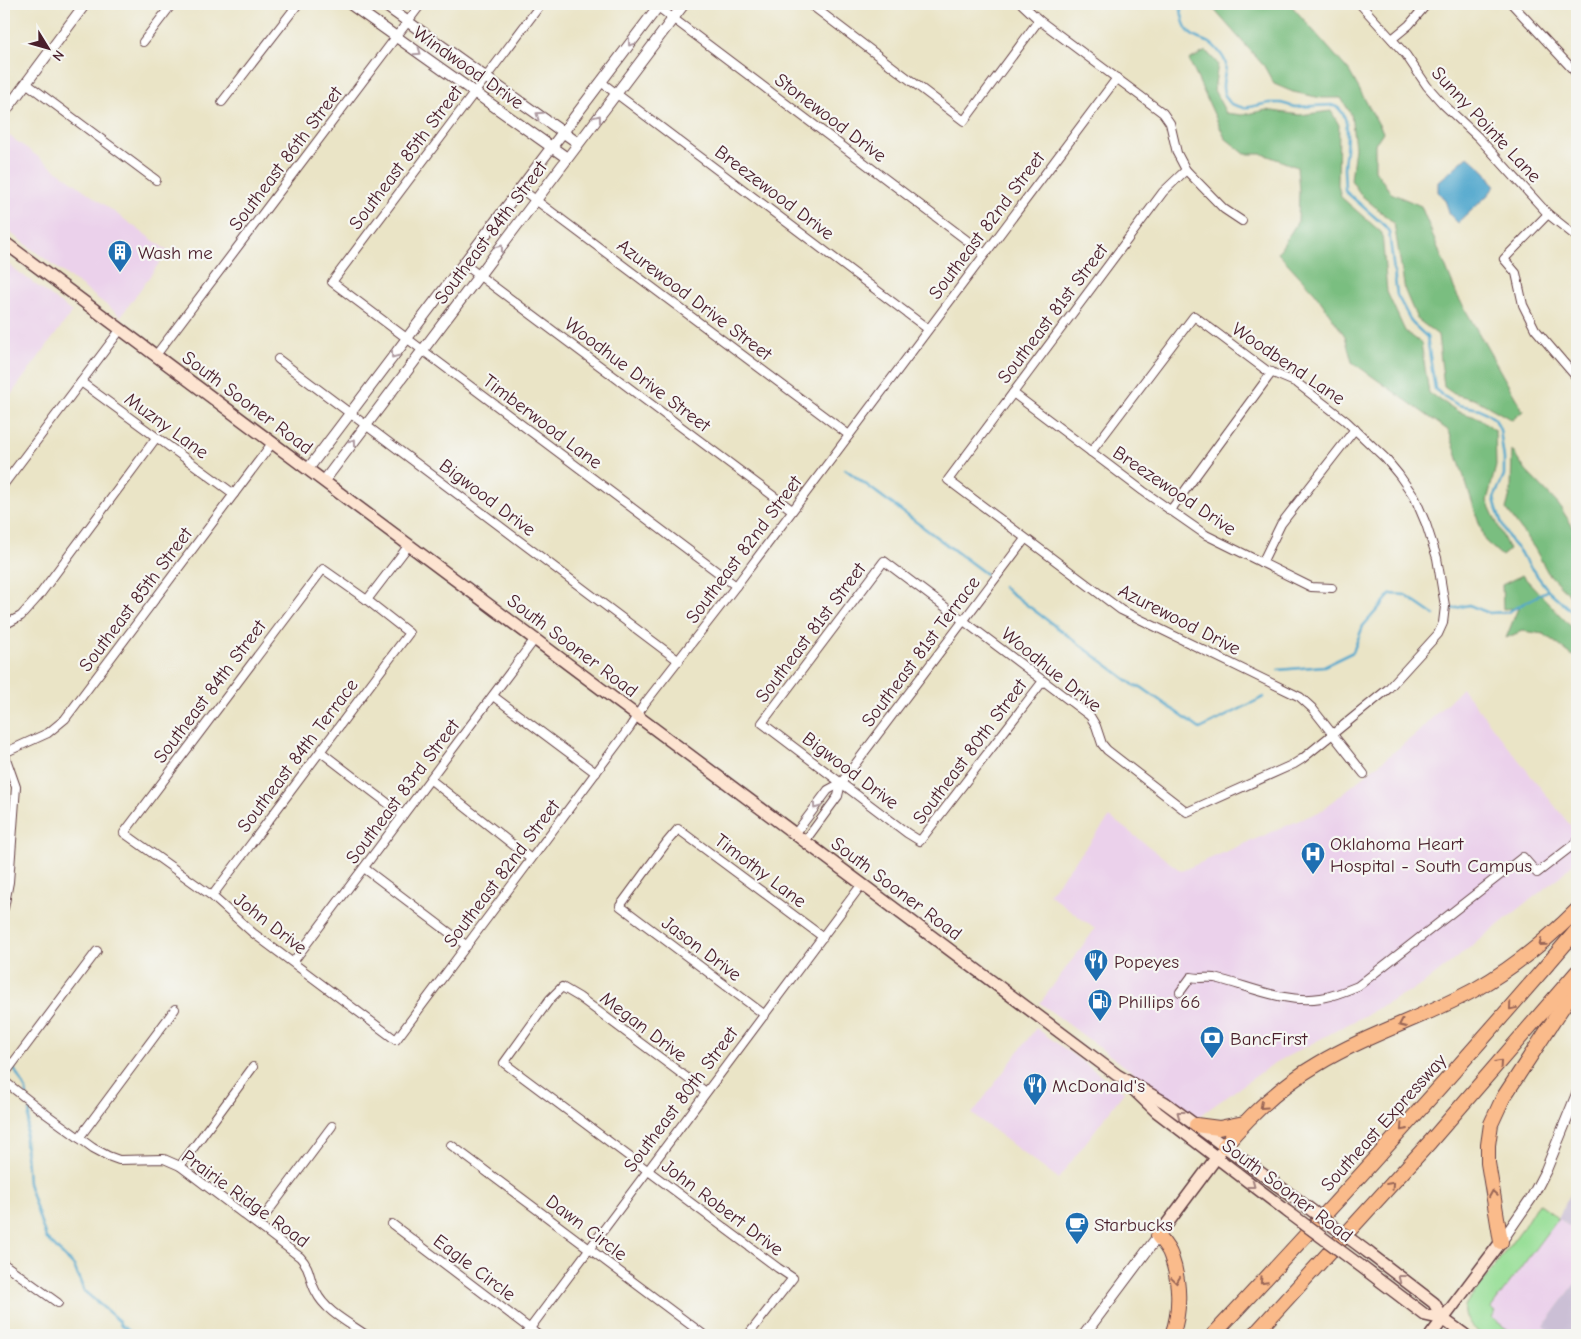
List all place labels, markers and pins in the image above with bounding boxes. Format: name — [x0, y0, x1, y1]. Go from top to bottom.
building icon: Wash me — [107, 239, 133, 273]
place label: Wash me — [138, 242, 213, 264]
place label: Oklahoma Heart Hospital - South Campus — [1330, 833, 1532, 877]
hospital icon: Oklahoma Heart Hospital - South Campus — [1300, 841, 1326, 875]
restaurant icon: Popeyes — [1083, 948, 1109, 982]
place label: Popeyes — [1114, 951, 1179, 973]
fuel station icon: Phillips 66 — [1087, 988, 1113, 1022]
place label: Phillips 66 — [1118, 991, 1201, 1013]
bank icon: BancFirst — [1199, 1025, 1225, 1059]
place label: BancFirst — [1230, 1028, 1308, 1050]
restaurant icon: McDonald's — [1022, 1072, 1048, 1106]
place label: McDonald's — [1052, 1075, 1145, 1097]
cafe icon: Starbucks — [1064, 1211, 1090, 1245]
place label: Starbucks — [1094, 1214, 1173, 1236]

